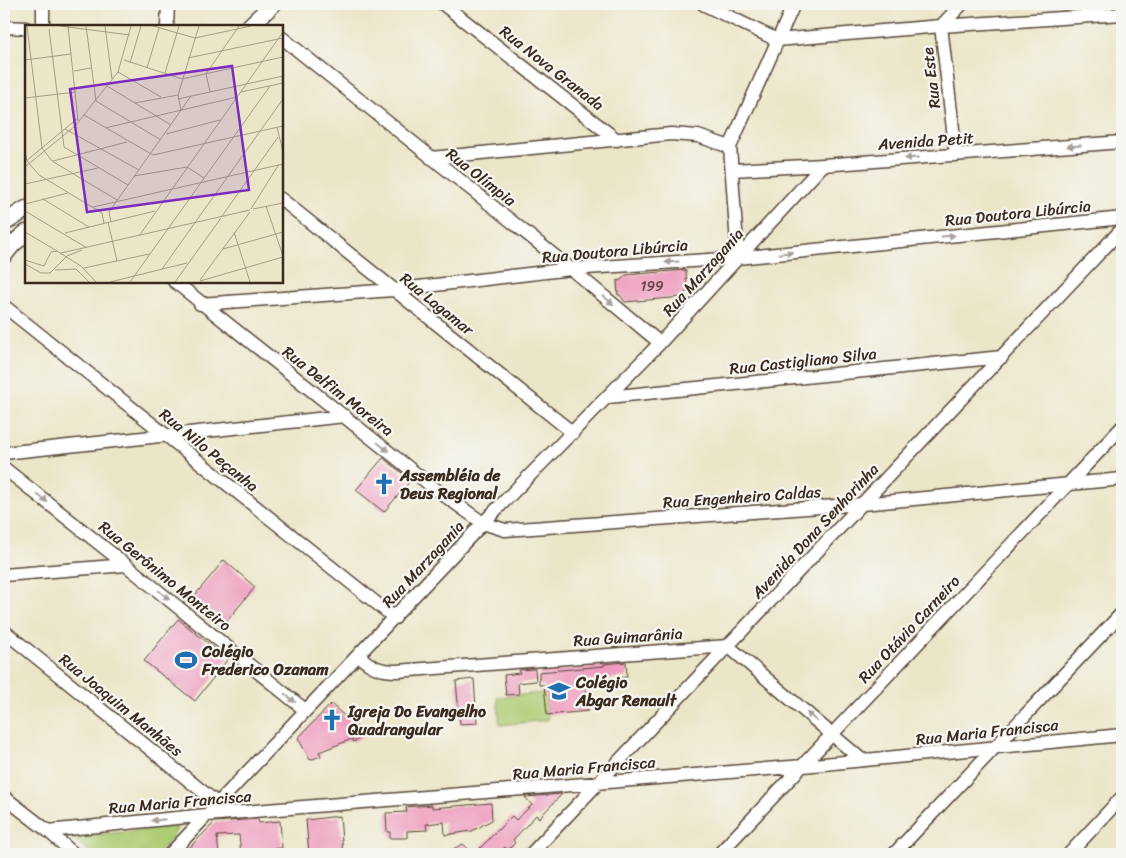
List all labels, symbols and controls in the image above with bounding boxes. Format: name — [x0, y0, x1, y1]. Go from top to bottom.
street label: Rua Nova Granada — [493, 17, 611, 119]
inset map — [25, 25, 282, 282]
street label: Rua Este — [913, 45, 949, 110]
street label: Avenida Petit — [876, 123, 975, 159]
street label: Rua Olímpia — [439, 140, 523, 215]
one-way arrow — [1065, 142, 1081, 150]
one-way arrow — [903, 155, 919, 163]
street label: Rua Doutora Libúrcia — [944, 191, 1092, 235]
street label: Rua Marzagania — [655, 221, 751, 323]
street label: Rua Doutora Libúrcia — [541, 230, 689, 272]
one-way arrow — [940, 232, 956, 240]
one-way arrow — [779, 249, 795, 257]
one-way arrow — [663, 259, 679, 267]
street label: Rua Lagamar — [393, 265, 482, 344]
house number: 199 — [640, 274, 664, 299]
one-way arrow — [602, 295, 615, 306]
street label: Rua Delfim Moreira — [276, 338, 400, 444]
street label: Rua Castigliano Silva — [728, 339, 878, 383]
street label: Rua Nilo Peçanha — [153, 401, 265, 499]
one-way arrow — [376, 441, 389, 452]
street label: Avenida Dona Senhorinha — [743, 456, 886, 606]
place label: Assembléia de Deus Regional — [399, 461, 501, 508]
church icon: Assembléia de Deus Regional — [371, 471, 397, 497]
street label: Rua Engenheiro Caldas — [662, 477, 823, 517]
one-way arrow — [35, 493, 48, 504]
street label: Rua Gerônimo Monteiro — [92, 513, 238, 639]
street label: Rua Marzagania — [374, 513, 472, 615]
street label: Rua Otávio Carneiro — [851, 568, 967, 690]
one-way arrow — [157, 590, 170, 601]
street label: Rua Guimarânia — [572, 619, 684, 655]
place label: Colégio Frederico Ozanam — [201, 637, 329, 684]
street label: Rua Joaquim Manhães — [52, 646, 190, 765]
sports icon: Colégio Frederico Ozanam — [173, 647, 199, 673]
place label: Colégio Abgar Renault — [575, 668, 678, 715]
school or university icon: Colégio Abgar Renault — [546, 678, 572, 704]
one-way arrow — [283, 693, 296, 704]
place label: Igreja Do Evangelho Quadrangular — [347, 697, 486, 744]
church icon: Igreja Do Evangelho Quadrangular — [319, 707, 345, 733]
street label: Rua Maria Francisca — [914, 710, 1061, 754]
one-way arrow — [806, 712, 819, 723]
street label: Rua Maria Francisca — [511, 747, 658, 789]
street label: Rua Maria Francisca — [107, 781, 254, 823]
one-way arrow — [149, 816, 165, 824]

